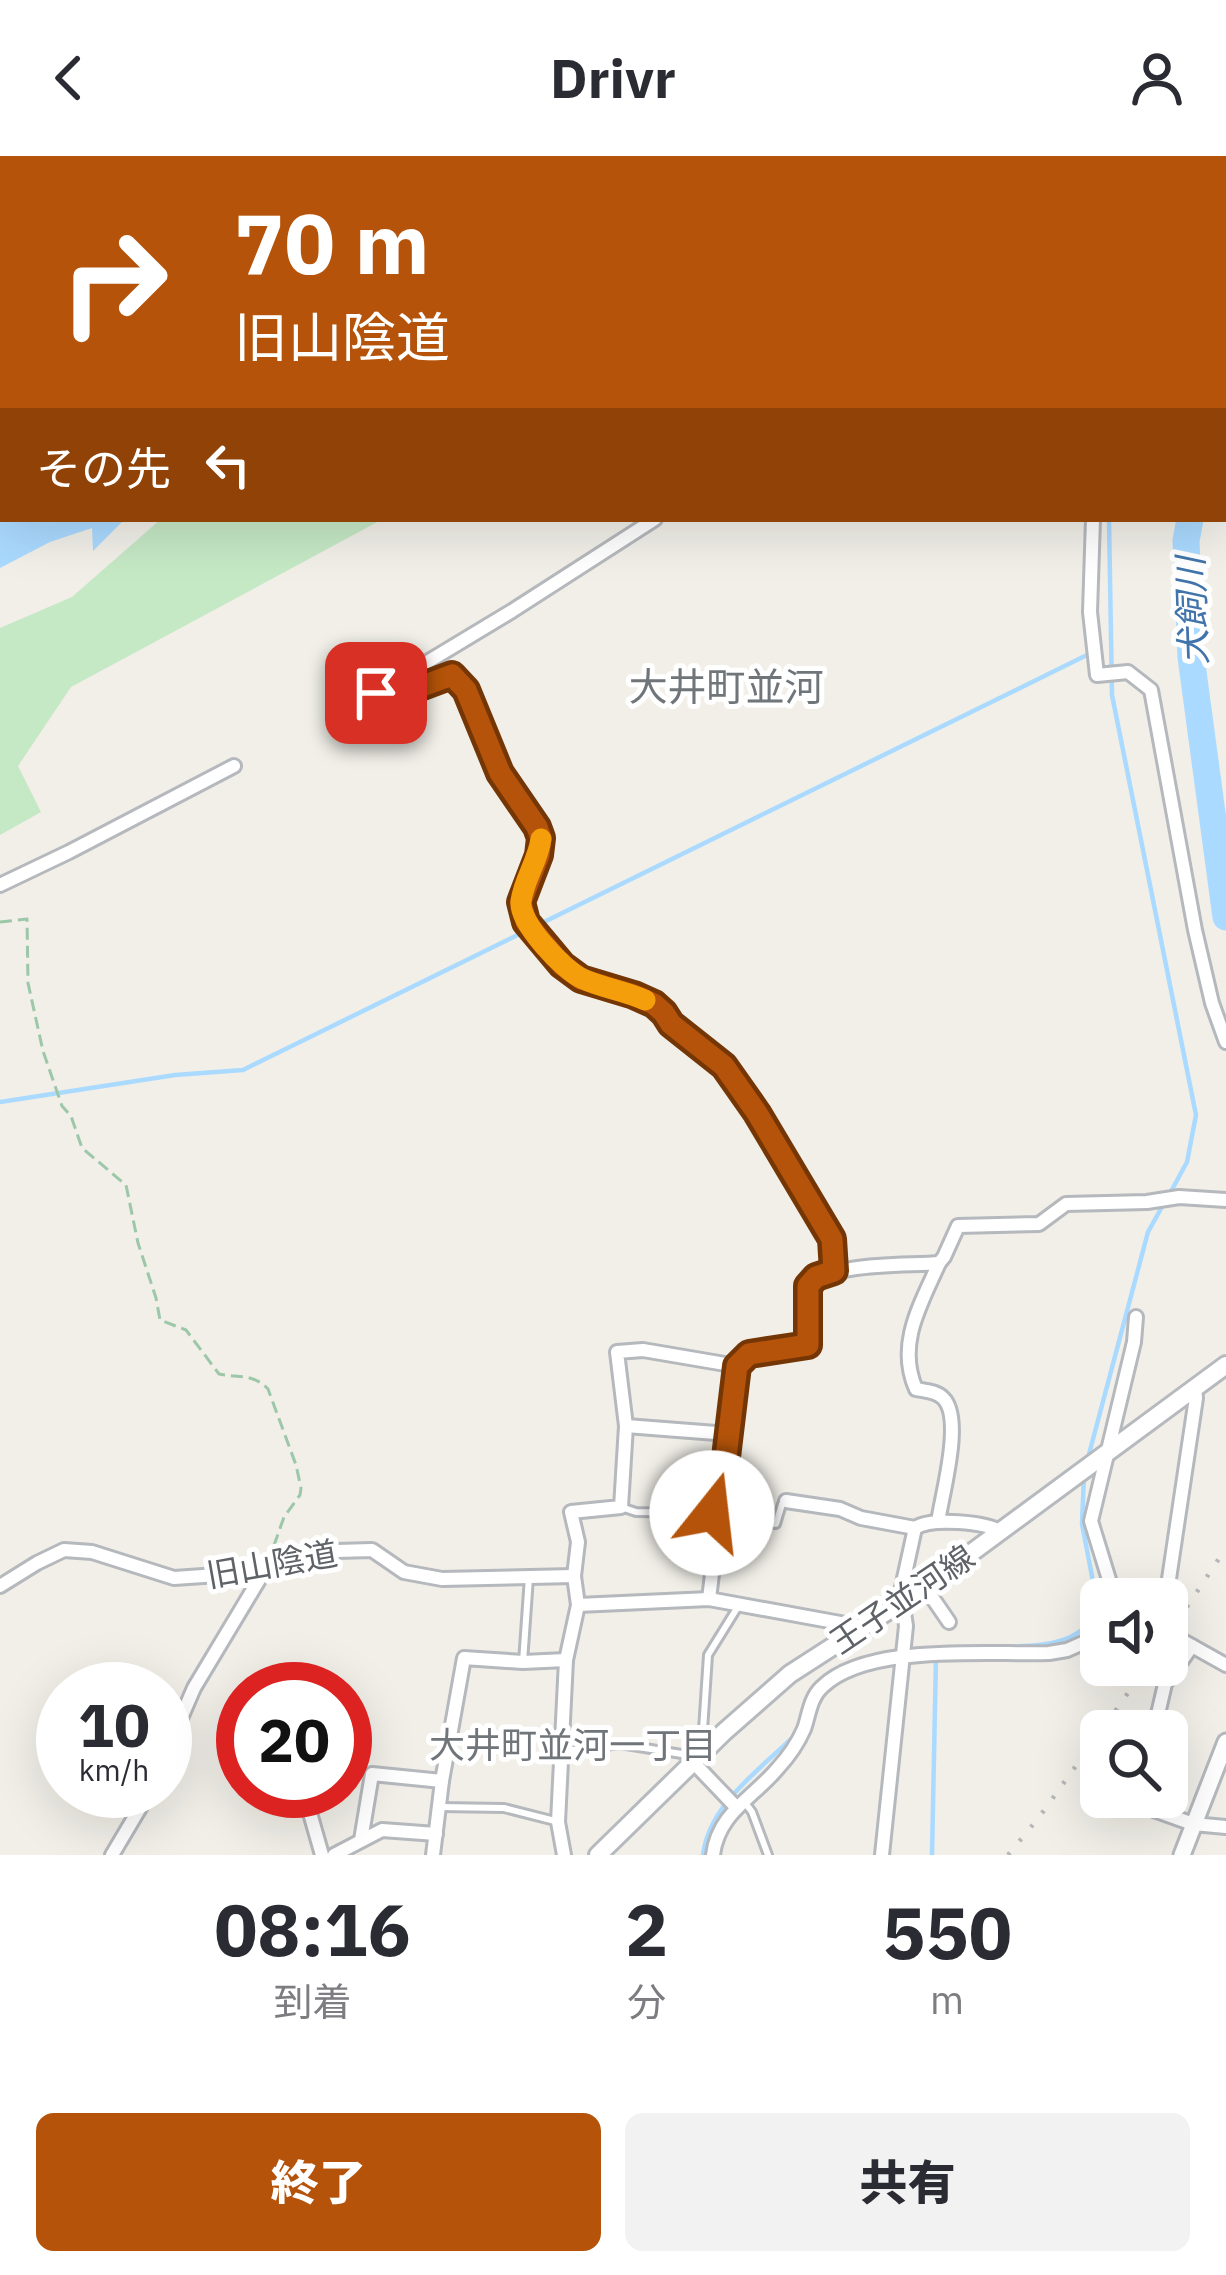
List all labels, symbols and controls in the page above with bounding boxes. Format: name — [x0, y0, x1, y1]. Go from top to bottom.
text: Drivr — [550, 43, 676, 113]
icon: back — [36, 45, 102, 111]
icon: person — [1124, 45, 1190, 111]
text: 70 m — [234, 188, 430, 297]
icon: right — [36, 204, 192, 360]
text: 旧山陰道 — [234, 302, 450, 372]
icon: left — [195, 432, 261, 498]
text: その先 — [36, 439, 171, 497]
water label: 犬飼川 — [1166, 552, 1217, 666]
pin — [325, 642, 427, 744]
icon: arrive — [343, 660, 409, 726]
district label: 大井町並河 — [628, 661, 824, 712]
position arrow — [649, 1450, 775, 1576]
street label: 旧山陰道 — [203, 1531, 341, 1596]
street label: 王子並河線 — [821, 1535, 982, 1663]
map controls — [1080, 1578, 1188, 1818]
button: sound — [1080, 1578, 1188, 1686]
speed limit sign: 20 — [216, 1662, 372, 1818]
text: 10 — [78, 1685, 150, 1764]
button: search — [1080, 1710, 1188, 1818]
district label: 大井町並河一丁目 — [429, 1721, 717, 1768]
text: km/h — [79, 1750, 149, 1789]
text: 08:16 — [214, 1882, 411, 1976]
text: 2 — [625, 1882, 668, 1976]
text: 550 — [882, 1885, 1012, 1979]
text: m — [930, 1974, 964, 2025]
text: 到着 — [273, 1976, 351, 2027]
text: 分 — [627, 1976, 666, 2027]
button: 終了 — [36, 2113, 601, 2251]
button: 共有 — [625, 2113, 1190, 2251]

